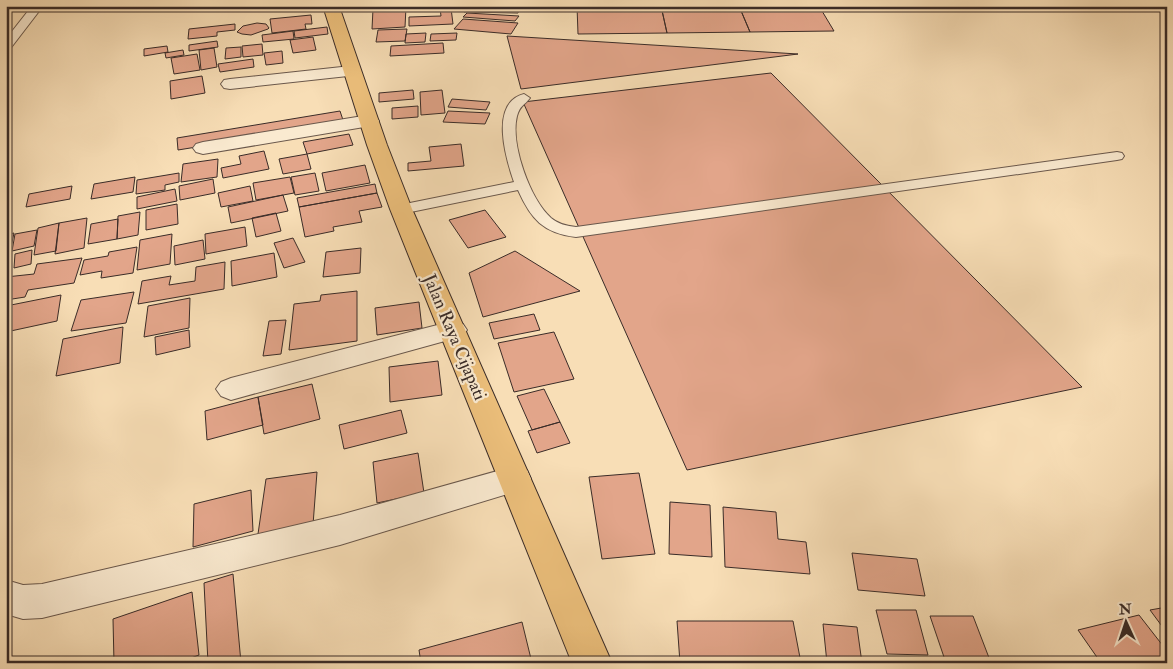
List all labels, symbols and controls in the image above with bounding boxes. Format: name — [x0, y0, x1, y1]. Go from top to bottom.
street label: Jalan Raya Cijapati — [417, 270, 492, 404]
north arrow — [1100, 596, 1150, 646]
text: N — [1118, 601, 1133, 618]

